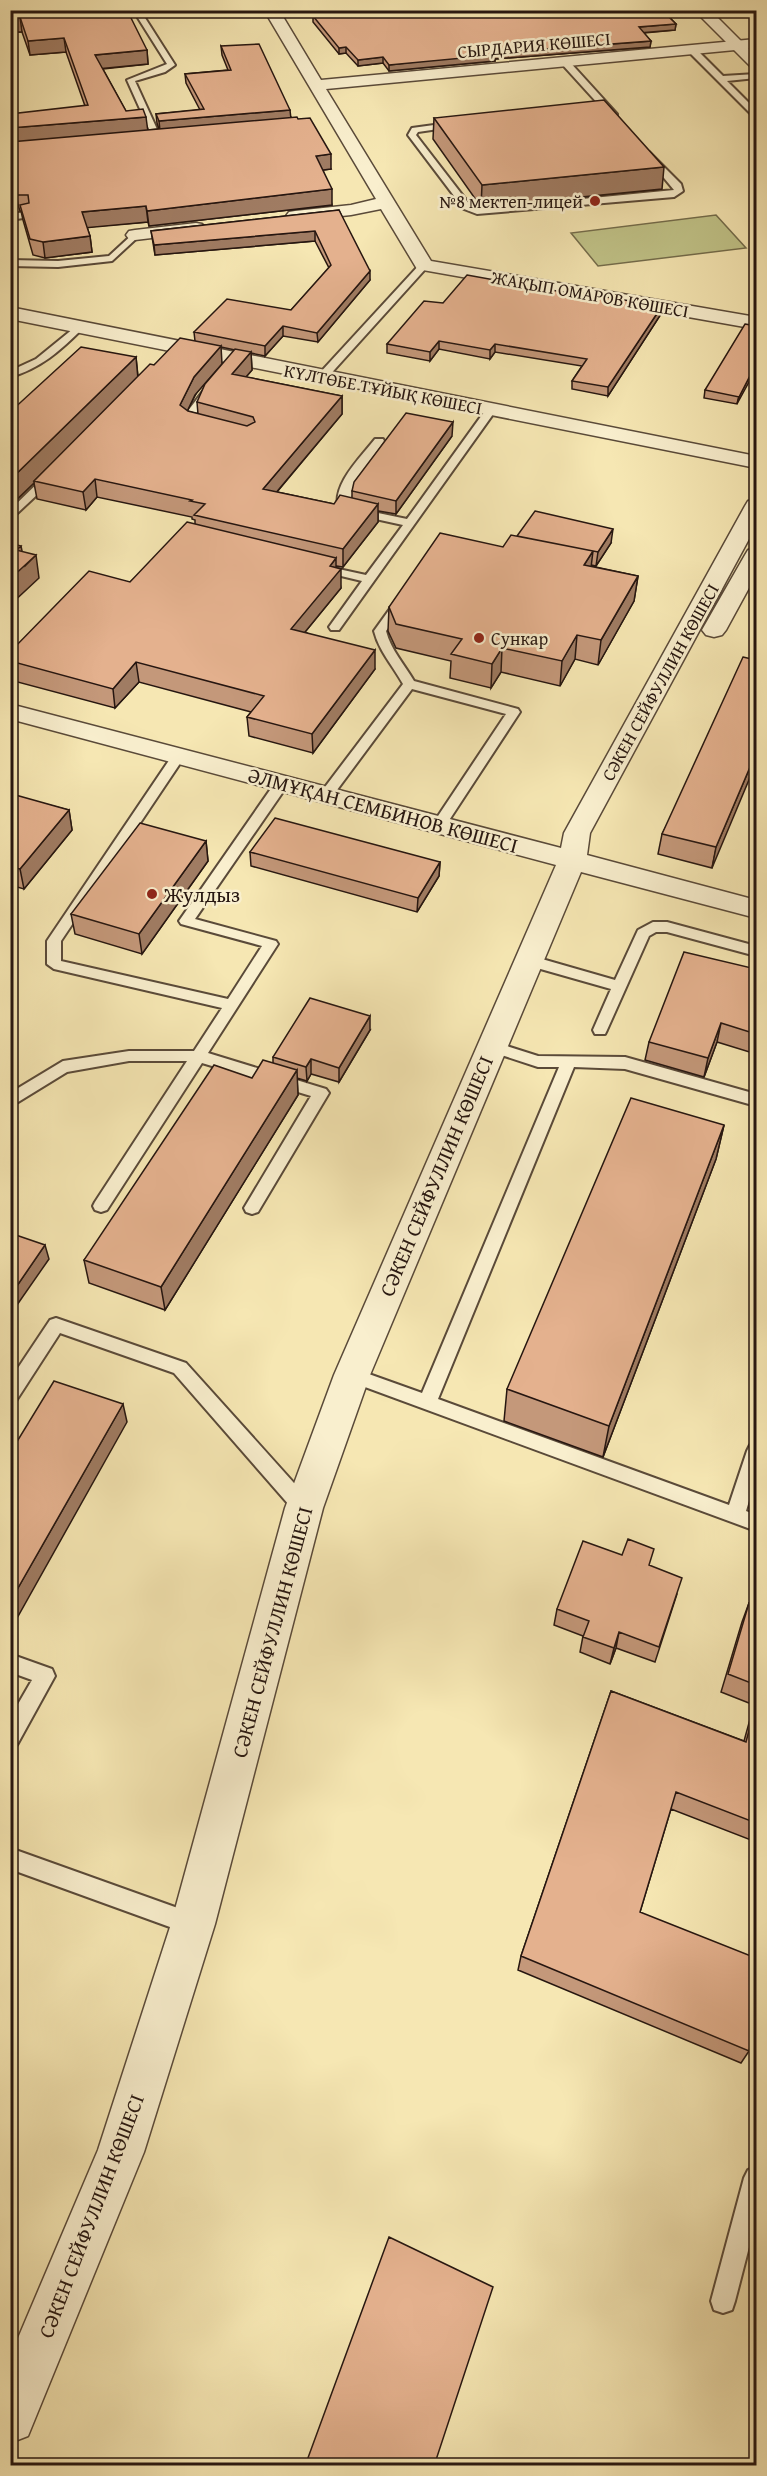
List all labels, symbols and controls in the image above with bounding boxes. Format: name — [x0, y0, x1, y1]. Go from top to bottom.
street label: СЫРДАРИЯ КӨШЕСІ — [456, 25, 612, 65]
place label: №8 мектеп-лицей — [439, 188, 583, 215]
marker: №8 мектеп-лицей — [588, 194, 602, 208]
street label: ЖАҚЫП ОМАРОВ КӨШЕСІ — [488, 263, 691, 325]
street label: КҮЛТӨБЕ ТҰЙЫҚ КӨШЕСІ — [282, 357, 484, 421]
street label: СӘКЕН СЕЙФУЛЛИН КӨШЕСІ — [594, 578, 726, 786]
place label: Сункар — [491, 625, 548, 652]
marker: Сункар — [472, 631, 486, 645]
street label: ӘЛМҰҚАН СЕМБИНОВ КӨШЕСІ — [245, 759, 521, 861]
place label: Жулдыз — [163, 879, 240, 910]
marker: Жулдыз — [145, 887, 159, 901]
street label: СӘКЕН СЕЙФУЛЛИН КӨШЕСІ — [371, 1051, 501, 1301]
street label: СӘКЕН СЕЙФУЛЛИН КӨШЕСІ — [224, 1503, 320, 1761]
street label: СӘКЕН СЕЙФУЛЛИН КӨШЕСІ — [30, 2090, 152, 2342]

